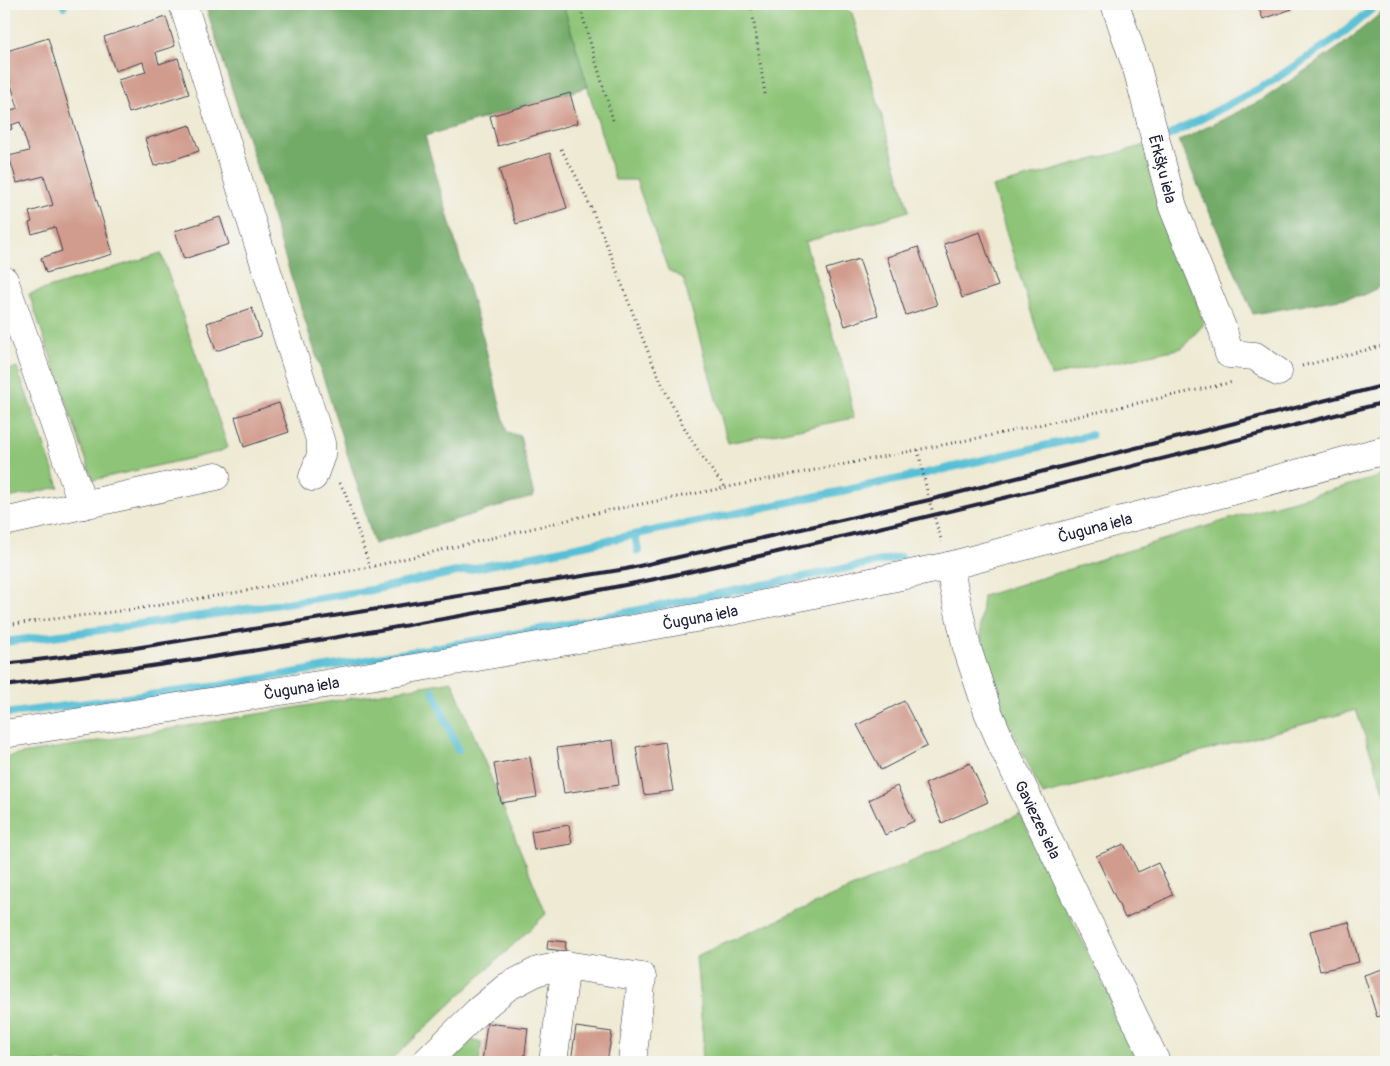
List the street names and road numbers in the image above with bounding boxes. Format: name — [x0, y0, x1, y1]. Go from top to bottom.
street label: Ērkšķu iela — [1144, 133, 1181, 206]
street label: Čuguna iela — [1056, 509, 1135, 548]
street label: Čuguna iela — [661, 601, 740, 635]
street label: Čuguna iela — [262, 673, 341, 704]
street label: Gaviezes iela — [1010, 777, 1065, 862]

